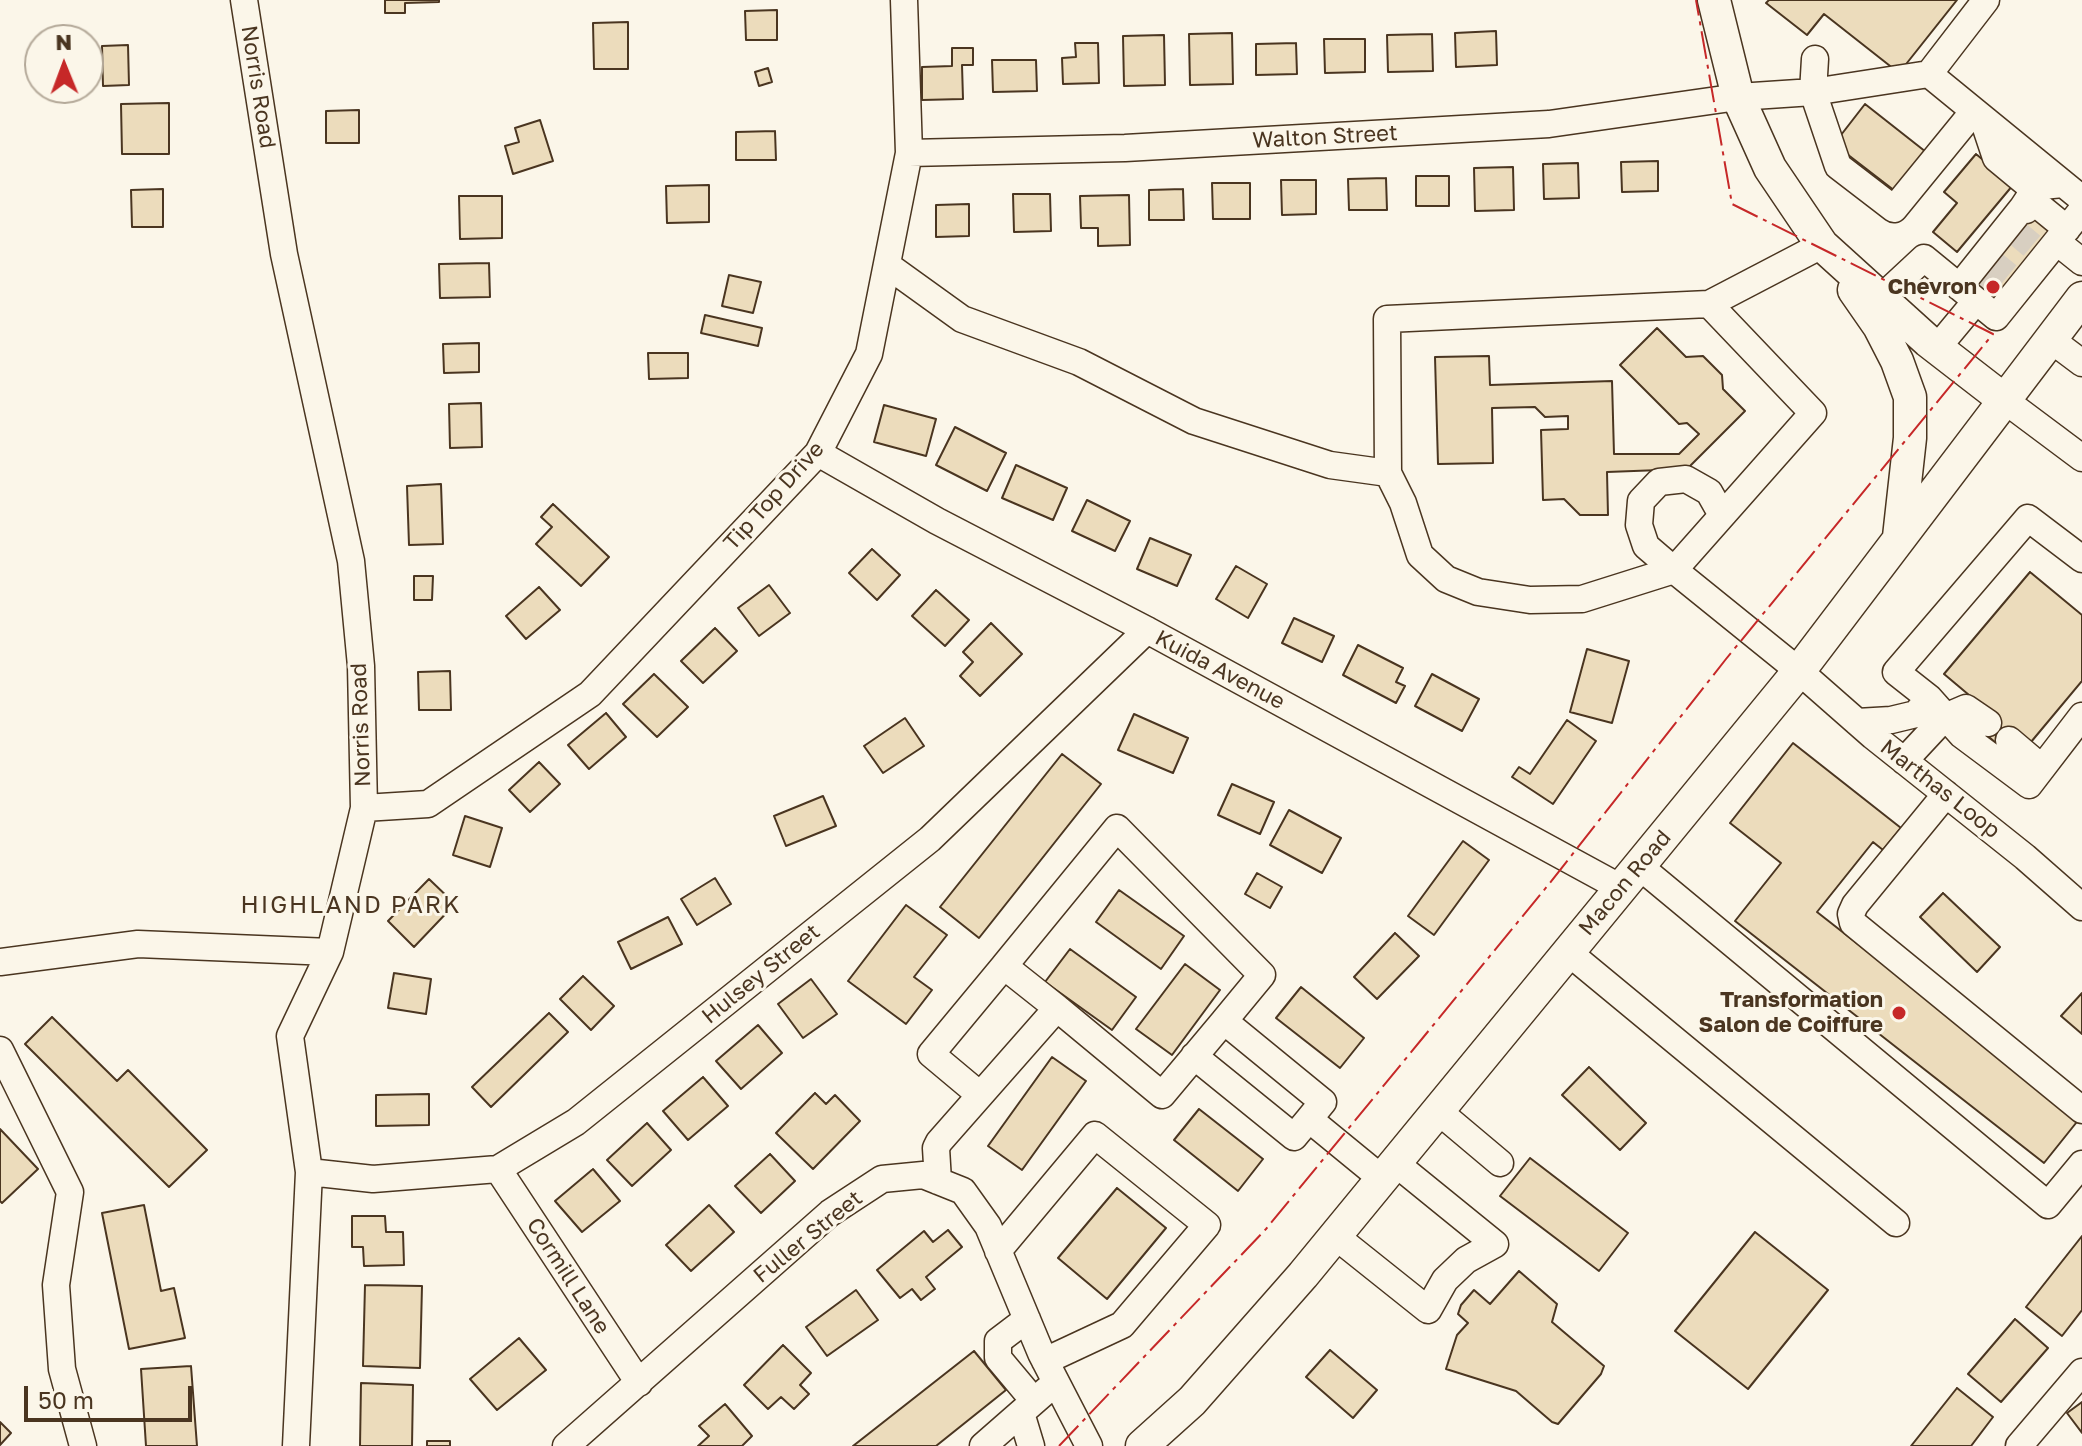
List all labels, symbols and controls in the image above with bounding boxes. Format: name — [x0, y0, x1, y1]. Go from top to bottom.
north arrow — [24, 24, 104, 104]
street label: Norris Road — [235, 24, 281, 150]
text: N — [55, 28, 72, 55]
street label: Walton Street — [1252, 120, 1398, 154]
place label: Chevron — [1888, 274, 1977, 300]
marker: Chevron — [1984, 278, 2002, 296]
street label: Tip Top Drive — [718, 436, 830, 556]
street label: Kuida Avenue — [1151, 625, 1289, 715]
street label: Norris Road — [346, 663, 376, 787]
street label: Marthas Loop — [1875, 734, 2005, 844]
street label: Macon Road — [1573, 825, 1677, 941]
district label: HIGHLAND PARK — [240, 891, 462, 919]
street label: Hulsey Street — [697, 918, 825, 1030]
place label: Transformation Salon de Coiffure — [1699, 987, 1883, 1038]
marker: Transformation Salon de Coiffure — [1890, 1004, 1908, 1022]
street label: Fuller Street — [748, 1185, 868, 1289]
street label: Cormill Lane — [521, 1213, 615, 1339]
scale bar — [28, 1370, 196, 1420]
text: 50 m — [38, 1385, 94, 1414]

